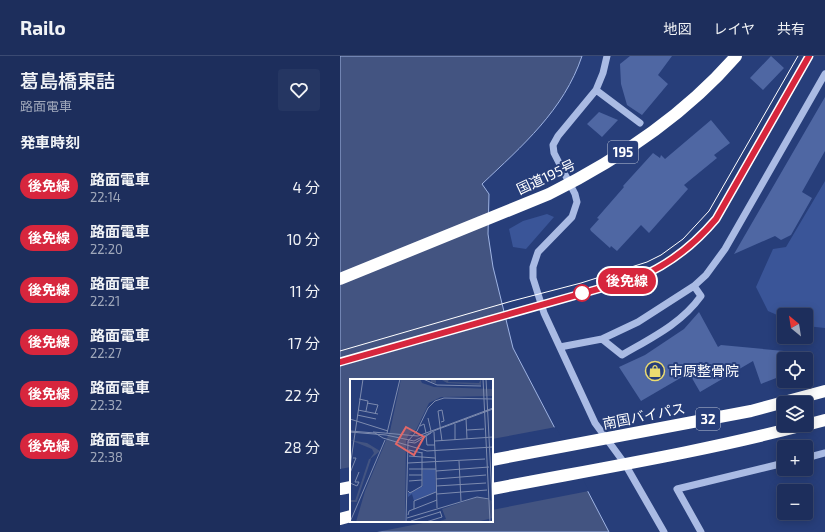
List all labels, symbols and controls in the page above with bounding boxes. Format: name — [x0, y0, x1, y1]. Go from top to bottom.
text: Railo — [20, 16, 66, 39]
text: 地図 — [663, 20, 691, 37]
text: レイヤ — [713, 20, 755, 37]
text: 共有 — [777, 20, 805, 37]
text: 葛島橋東詰 — [20, 69, 115, 92]
button: heart — [278, 69, 320, 111]
text: 路面電車 — [20, 98, 72, 114]
text: 発車時刻 — [20, 133, 80, 151]
road number: 195 — [608, 141, 638, 163]
street label: 国道195号 — [514, 156, 578, 198]
text: 路面電車 — [90, 170, 150, 188]
text: 後免線 — [28, 177, 70, 194]
text: 4 分 — [292, 178, 320, 196]
text: 22:14 — [90, 189, 121, 205]
text: 路面電車 — [90, 222, 150, 240]
text: 後免線 — [28, 229, 70, 246]
text: 10 分 — [287, 230, 320, 248]
text: 22:20 — [90, 241, 123, 257]
line badge: 後免線 — [604, 268, 650, 294]
text: 後免線 — [606, 272, 648, 289]
text: 路面電車 — [90, 274, 150, 292]
text: 後免線 — [28, 281, 70, 298]
text: 11 分 — [290, 282, 320, 300]
unlabelled marker — [573, 284, 591, 302]
text: 22:21 — [90, 293, 120, 309]
north arrow — [777, 308, 813, 344]
map controls — [777, 308, 813, 520]
text: 路面電車 — [90, 326, 150, 344]
text: 後免線 — [28, 333, 70, 350]
text: 17 分 — [288, 334, 320, 352]
text: 22:27 — [90, 345, 122, 361]
button: locate — [777, 352, 813, 388]
shop icon: 市原整骨院 — [644, 360, 666, 382]
place label: 市原整骨院 — [669, 362, 739, 379]
text: 路面電車 — [90, 378, 150, 396]
inset map — [350, 379, 493, 522]
text: 後免線 — [28, 385, 70, 402]
text: 22 分 — [285, 386, 320, 404]
button: layers — [777, 396, 813, 432]
text: 22:32 — [90, 397, 122, 413]
street label: 南国バイパス — [601, 399, 687, 432]
road number: 32 — [696, 408, 720, 430]
text: 路面電車 — [90, 430, 150, 448]
text: 後免線 — [28, 437, 70, 454]
text: 28 分 — [284, 438, 320, 456]
button: + — [777, 440, 813, 476]
text: 22:38 — [90, 449, 123, 465]
button: − — [777, 484, 813, 520]

